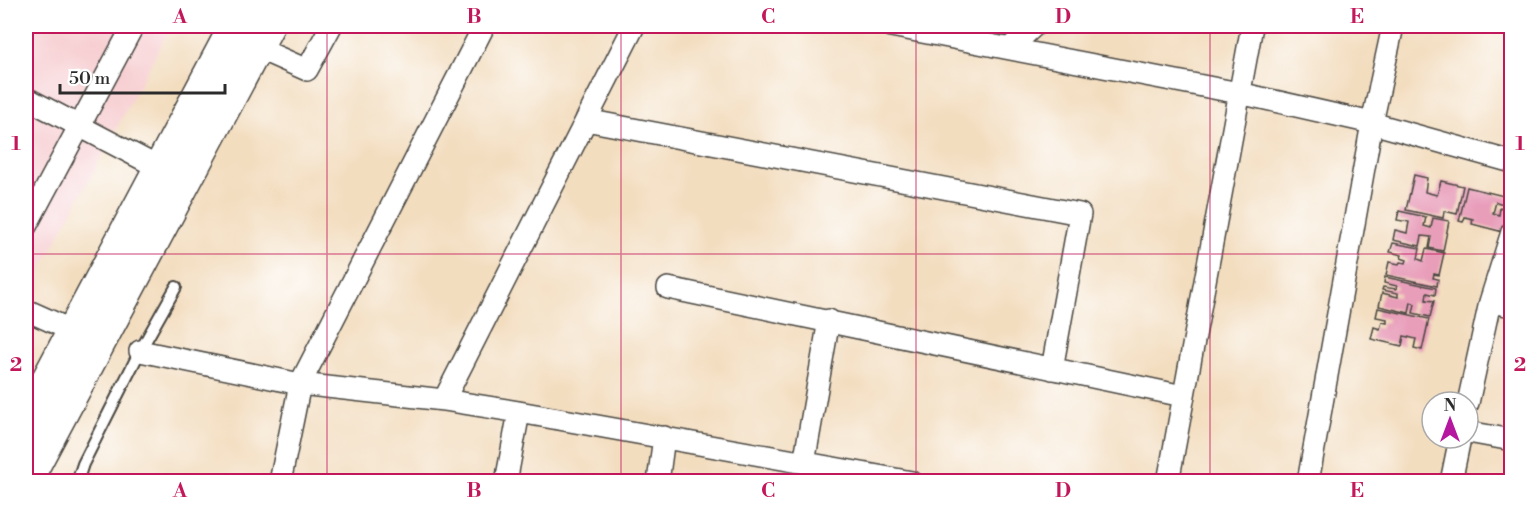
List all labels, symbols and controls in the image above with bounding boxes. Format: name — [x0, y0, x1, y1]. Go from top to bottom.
text: A — [172, 5, 188, 30]
text: B — [466, 5, 482, 30]
text: C — [761, 5, 775, 30]
text: D — [1055, 5, 1071, 30]
text: E — [1350, 5, 1364, 30]
scale bar — [60, 57, 225, 95]
text: 50 m — [69, 67, 111, 90]
text: 1 — [11, 132, 21, 157]
text: 1 — [1515, 132, 1525, 157]
text: 2 — [10, 353, 22, 378]
text: 2 — [1514, 353, 1526, 378]
north arrow — [1420, 390, 1480, 450]
text: N — [1444, 396, 1457, 416]
text: A — [172, 479, 188, 504]
text: B — [466, 479, 482, 504]
text: C — [761, 479, 775, 504]
text: D — [1055, 479, 1071, 504]
text: E — [1350, 479, 1364, 504]

